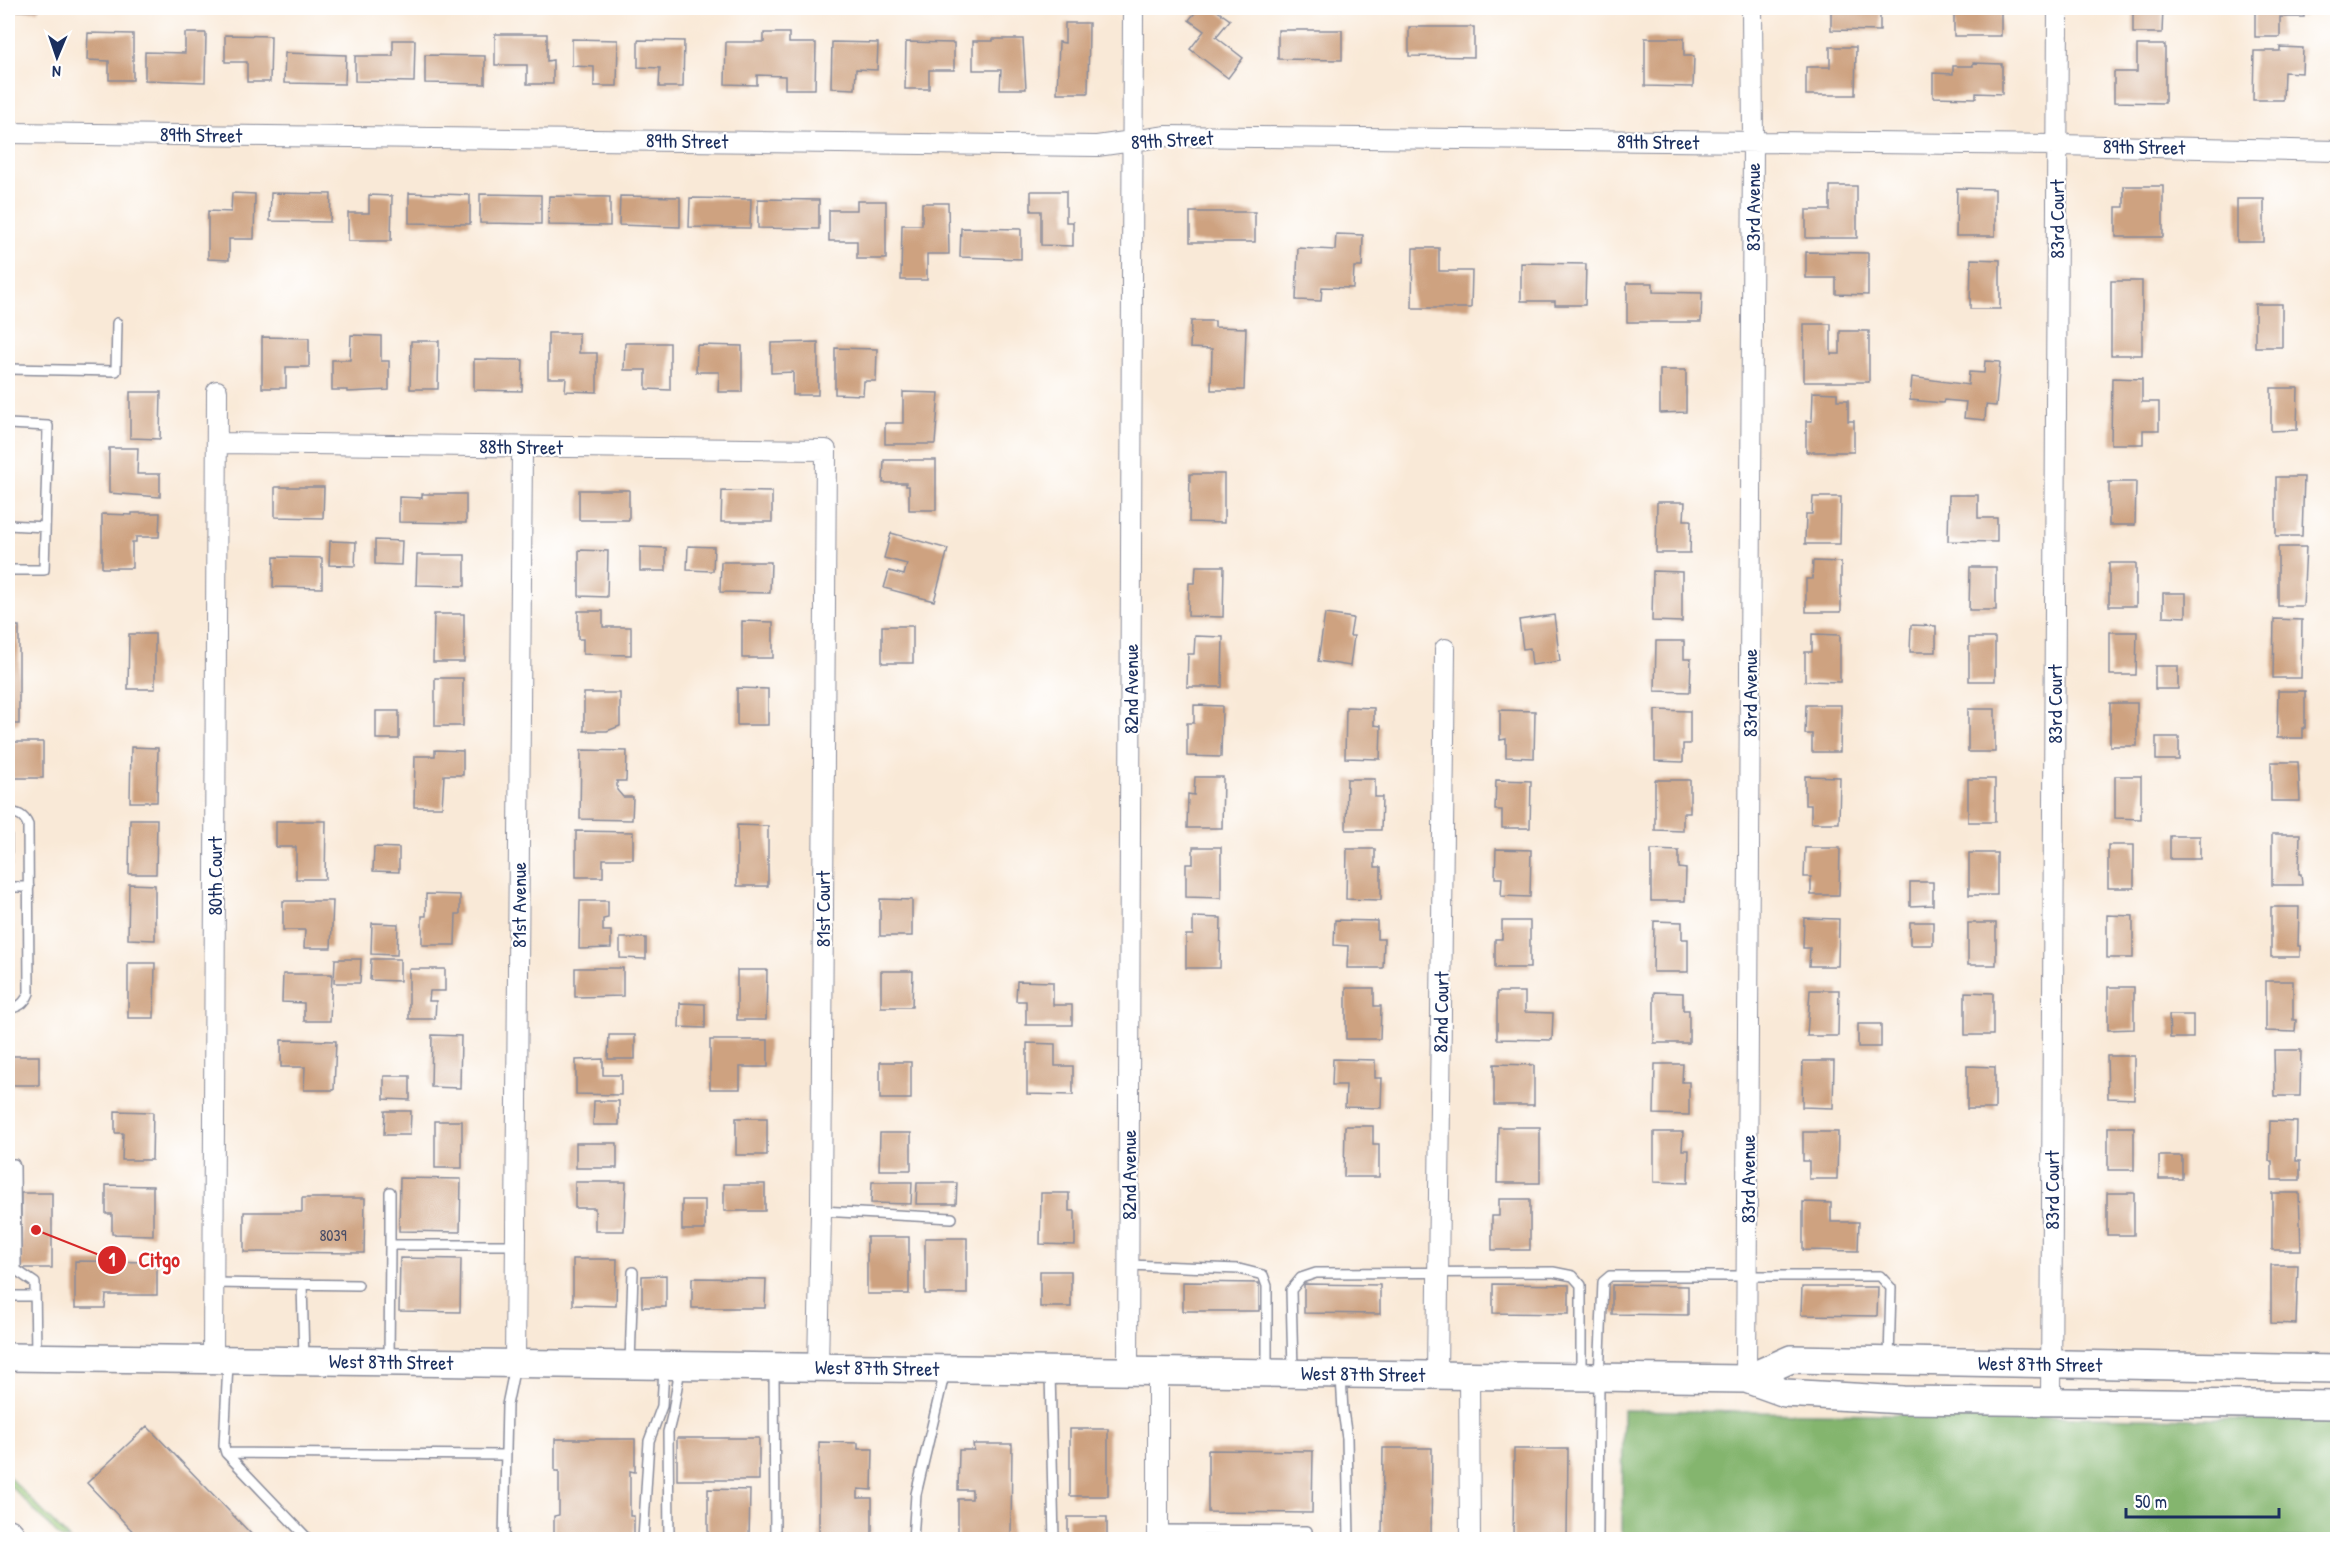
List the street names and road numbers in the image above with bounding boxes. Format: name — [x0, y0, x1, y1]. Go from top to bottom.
street label: 89th Street — [160, 120, 244, 149]
street label: 89th Street — [1130, 124, 1215, 155]
street label: 89th Street — [646, 126, 730, 155]
street label: 89th Street — [1617, 127, 1701, 156]
street label: 89th Street — [2103, 132, 2187, 161]
street label: 83rd Avenue — [1739, 163, 1766, 251]
street label: 83rd Court — [2043, 178, 2070, 259]
street label: 88th Street — [479, 432, 564, 461]
street label: 82nd Avenue — [1117, 644, 1144, 734]
street label: 83rd Avenue — [1736, 649, 1763, 737]
street label: 83rd Court — [2041, 663, 2068, 744]
street label: 80th Court — [201, 835, 228, 916]
street label: 81st Avenue — [505, 862, 532, 948]
street label: 81st Court — [809, 870, 836, 947]
street label: 82nd Court — [1426, 970, 1455, 1053]
street label: 82nd Avenue — [1115, 1130, 1142, 1220]
street label: 83rd Avenue — [1734, 1135, 1761, 1223]
street label: 83rd Court — [2038, 1149, 2065, 1230]
street label: West 87th Street — [329, 1347, 455, 1376]
street label: West 87th Street — [1978, 1349, 2104, 1378]
street label: West 87th Street — [815, 1353, 941, 1382]
street label: West 87th Street — [1301, 1359, 1427, 1388]

